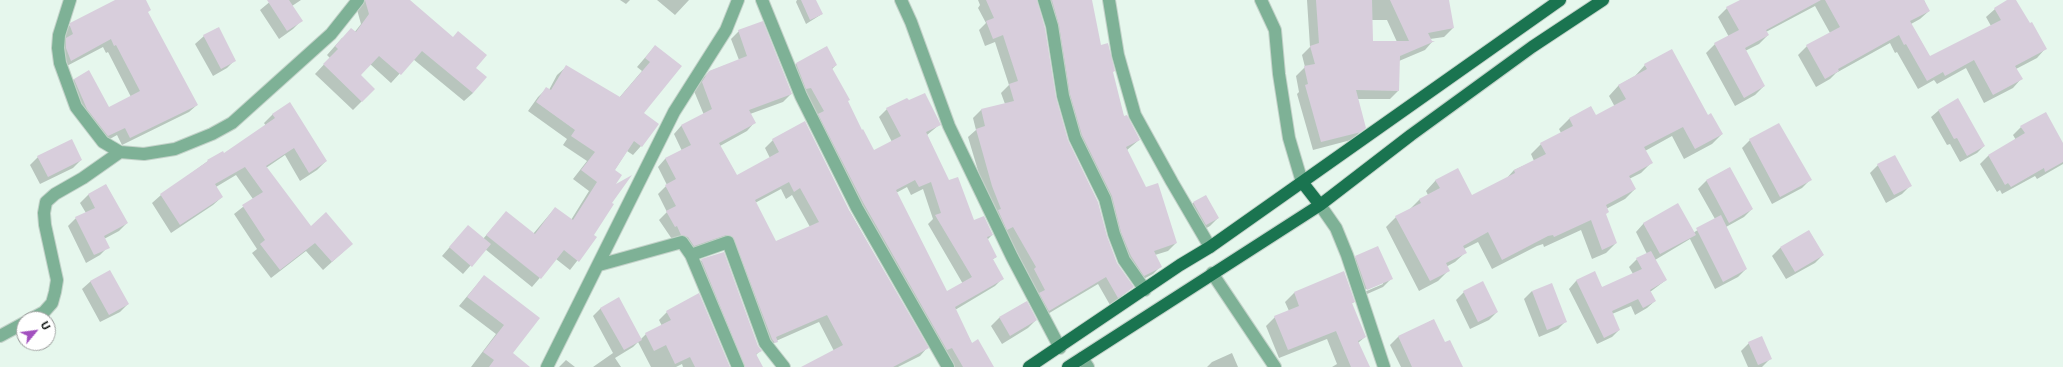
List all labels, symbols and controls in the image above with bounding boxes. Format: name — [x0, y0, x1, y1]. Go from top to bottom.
north arrow — [16, 311, 56, 351]
text: U — [37, 318, 55, 333]

